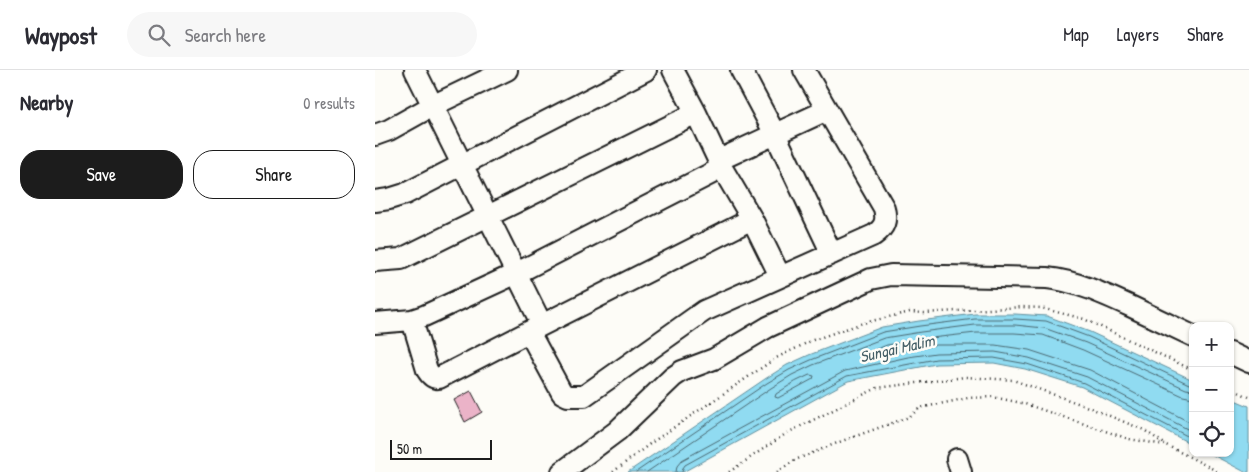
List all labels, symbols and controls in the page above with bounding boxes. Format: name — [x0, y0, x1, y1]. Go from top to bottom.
search box — [127, 12, 477, 57]
text: Waypost — [25, 19, 97, 51]
icon: search — [145, 21, 173, 49]
text: Search here — [185, 22, 266, 48]
text: Map — [1063, 22, 1089, 47]
text: Layers — [1117, 22, 1159, 47]
text: Share — [1187, 22, 1224, 47]
text: Nearby — [20, 88, 73, 117]
text: 0 results — [303, 92, 355, 114]
button: Save — [20, 150, 183, 199]
button: Share — [193, 150, 355, 199]
map controls — [1189, 322, 1234, 457]
button: + — [1189, 322, 1234, 367]
water label: Sungai Malim — [857, 328, 938, 367]
button: − — [1189, 367, 1234, 412]
button: locate — [1189, 412, 1234, 457]
scale bar — [390, 437, 493, 460]
text: 50 m — [397, 439, 422, 458]

